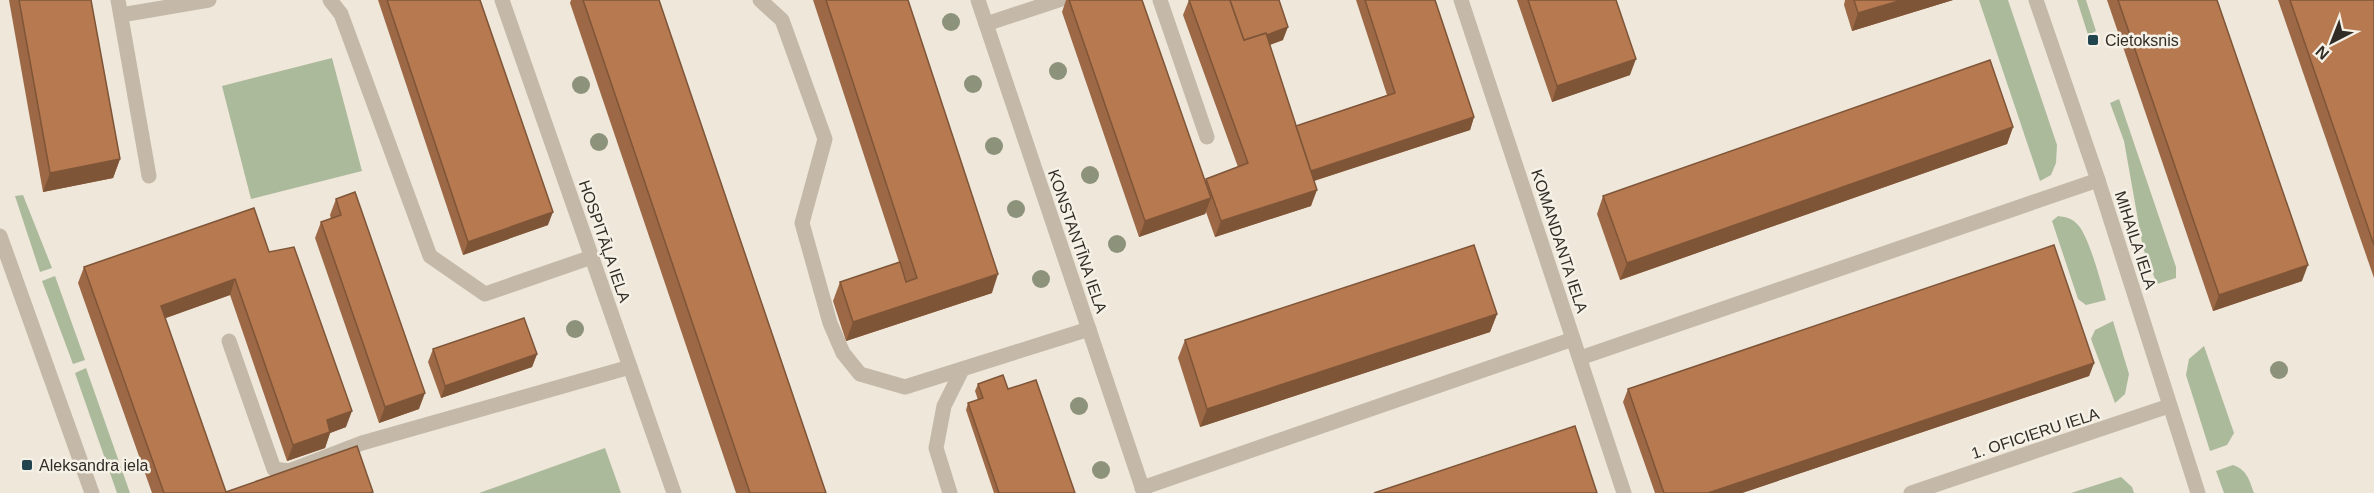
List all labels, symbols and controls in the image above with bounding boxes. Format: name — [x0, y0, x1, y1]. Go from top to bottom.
north arrow — [2302, 12, 2362, 72]
place label: Cietoksnis — [2105, 32, 2179, 49]
marker: Cietoksnis — [2086, 33, 2100, 47]
text: N — [2312, 43, 2332, 63]
street label: KONSTANTĪNA IELA — [1045, 167, 1110, 316]
street label: KOMANDANTA IELA — [1528, 167, 1591, 315]
street label: HOSPITĀĻA IELA — [576, 178, 634, 305]
street label: MIHAILA IELA — [2112, 189, 2160, 292]
street label: 1. OFICIERU IELA — [1969, 405, 2102, 462]
place label: Aleksandra iela — [39, 457, 149, 474]
marker: Aleksandra iela — [20, 458, 34, 472]

